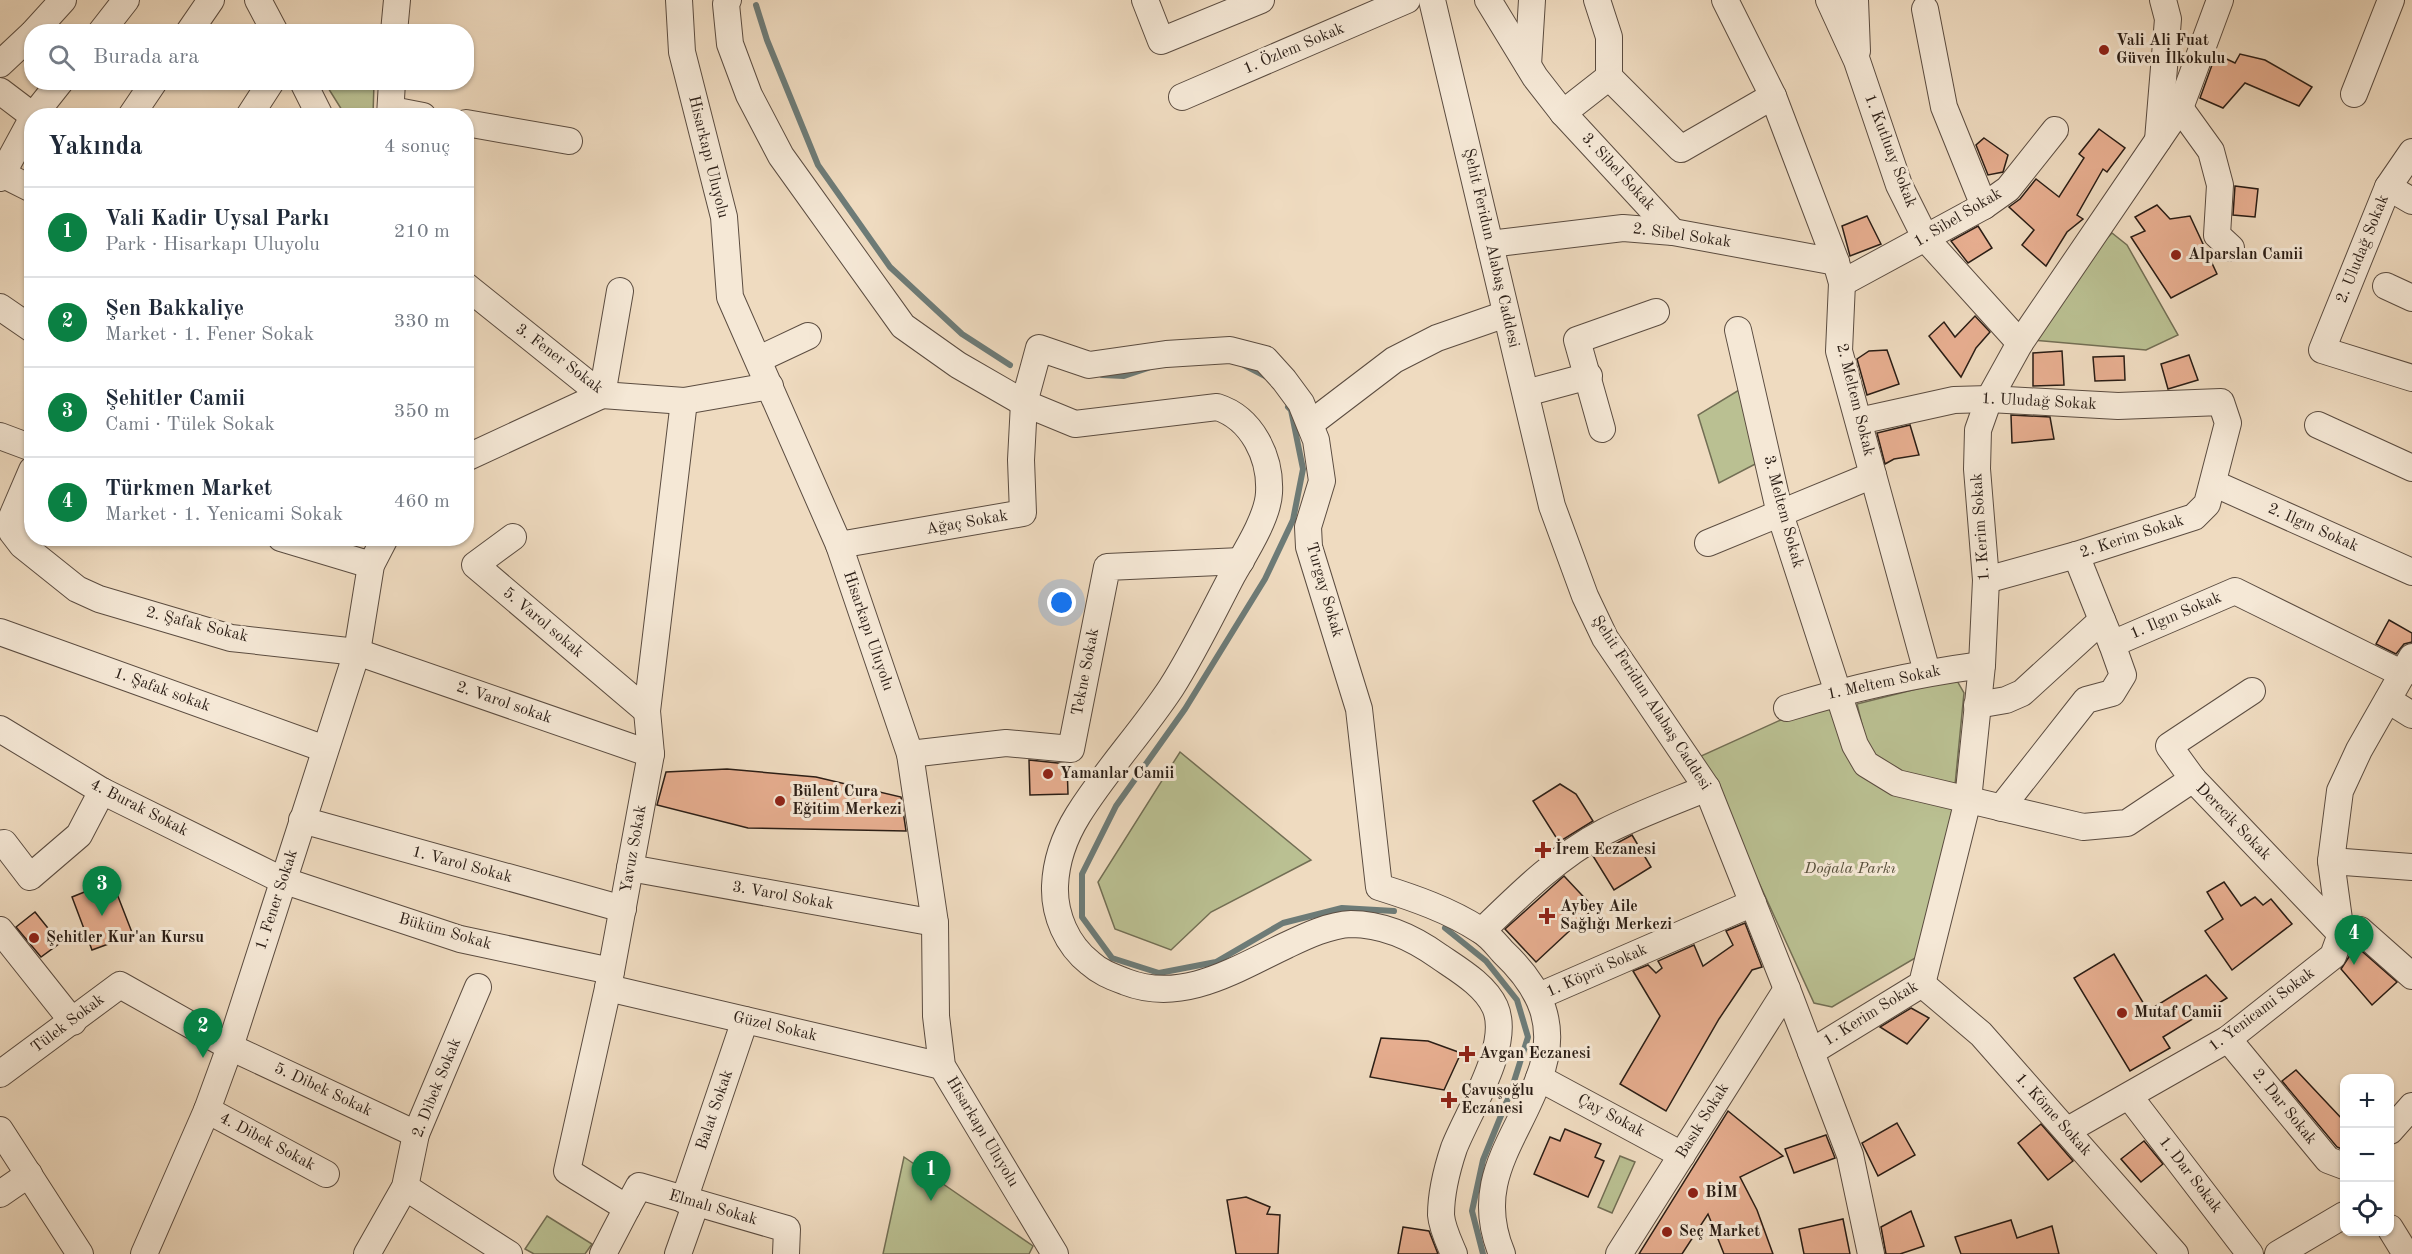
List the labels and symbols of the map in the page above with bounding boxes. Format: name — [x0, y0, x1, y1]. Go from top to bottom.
street label: 1. Özlem Sokak — [1240, 17, 1347, 77]
place label: Vali Ali Fuat Güven İlkokulu — [2116, 33, 2226, 67]
marker: Vali Ali Fuat Güven İlkokulu — [2097, 43, 2111, 57]
street label: 1. Kutluay Sokak — [1861, 92, 1919, 210]
street label: Hisarkapı Uluyolu — [685, 94, 731, 220]
street label: 3. Sibel Sokak — [1578, 130, 1658, 214]
street label: Şehit Feridun Alabaş Caddesi — [1460, 147, 1522, 349]
street label: 1. Sibel Sokak — [1911, 186, 2005, 250]
street label: 2. Uludağ Sokak — [2334, 193, 2392, 305]
street label: 2. Sibel Sokak — [1632, 221, 1732, 251]
place label: Alparslan Camii — [2188, 247, 2303, 263]
marker: Alparslan Camii — [2169, 248, 2183, 262]
street label: 3. Fener Sokak — [512, 321, 606, 397]
street label: 2. Meltem Sokak — [1833, 342, 1877, 458]
street label: 1. Uludağ Sokak — [1981, 391, 2097, 413]
street label: 3. Meltem Sokak — [1760, 454, 1806, 570]
street label: 1. Kerim Sokak — [1969, 472, 1993, 582]
street label: 2. Ilgın Sokak — [2265, 501, 2361, 555]
street label: Ağaç Sokak — [925, 508, 1009, 538]
street label: 2. Kerim Sokak — [2078, 513, 2186, 561]
street label: Turgay Sokak — [1303, 541, 1345, 639]
street label: Hisarkapı Uluyolu — [840, 569, 896, 693]
street label: 5. Varol sokak — [500, 585, 586, 661]
your location — [1047, 588, 1076, 617]
street label: 1. Ilgın Sokak — [2128, 590, 2224, 642]
street label: 2. Şafak Sokak — [144, 605, 250, 645]
street label: Şehit Feridun Alabaş Caddesi — [1589, 613, 1713, 793]
street label: Tekne Sokak — [1070, 627, 1102, 717]
street label: 1. Meltem Sokak — [1826, 663, 1942, 703]
street label: 1. Şafak sokak — [112, 665, 212, 715]
street label: 2. Varol sokak — [454, 679, 554, 727]
place label: Yamanlar Camii — [1060, 766, 1174, 782]
marker: Yamanlar Camii — [1041, 767, 1055, 781]
street label: 4. Burak Sokak — [87, 776, 191, 840]
street label: Derecik Sokak — [2192, 780, 2274, 864]
place label: Bülent Cura Eğitim Merkezi — [792, 784, 902, 818]
marker: Bülent Cura Eğitim Merkezi — [773, 794, 787, 808]
street label: Yavuz Sokak — [618, 804, 650, 894]
place label: İrem Eczanesi — [1555, 838, 1656, 858]
marker: İrem Eczanesi — [1536, 843, 1550, 857]
street label: 1. Varol Sokak — [410, 844, 514, 886]
street label: 1. Fener Sokak — [253, 848, 301, 952]
park label: Doğala Parkı — [1803, 861, 1896, 877]
pin: 3 — [82, 866, 122, 916]
street label: 3. Varol Sokak — [731, 879, 835, 913]
place label: Aybey Aile Sağlığı Merkezi — [1560, 899, 1672, 933]
marker: Aybey Aile Sağlığı Merkezi — [1538, 907, 1556, 925]
street label: Büküm Sokak — [397, 911, 493, 953]
pin: 4 — [2334, 916, 2374, 965]
place label: Şehitler Kur'an Kursu — [46, 930, 204, 946]
marker: Şehitler Kur'an Kursu — [27, 931, 41, 945]
street label: 1. Köprü Sokak — [1544, 942, 1650, 1000]
street label: 1. Yenicami Sokak — [2206, 965, 2318, 1055]
street label: 1. Kerim Sokak — [1821, 979, 1921, 1049]
street label: Tülek Sokak — [29, 991, 107, 1057]
place label: Mutaf Camii — [2134, 1005, 2222, 1021]
marker: Mutaf Camii — [2115, 1006, 2129, 1020]
pin: 2 — [184, 1008, 222, 1058]
street label: Güzel Sokak — [731, 1010, 819, 1044]
street label: 2. Dibek Sokak — [410, 1036, 464, 1140]
place label: Avgan Eczanesi — [1479, 1046, 1591, 1062]
marker: Avgan Eczanesi — [1460, 1047, 1474, 1061]
street label: 5. Dibek Sokak — [272, 1060, 374, 1120]
street label: 2. Dar Sokak — [2249, 1066, 2319, 1148]
street label: Balat Sokak — [694, 1068, 736, 1152]
street label: 1. Köme Sokak — [2012, 1071, 2094, 1159]
street label: Hisarkapı Uluyolu — [943, 1074, 1021, 1190]
street label: Basık Sokak — [1674, 1081, 1732, 1161]
place label: Çavuşoğlu Eczanesi — [1461, 1083, 1534, 1117]
street label: Çay Sokak — [1575, 1092, 1647, 1140]
marker: Çavuşoğlu Eczanesi — [1442, 1093, 1456, 1107]
street label: 4. Dibek Sokak — [217, 1110, 317, 1174]
street label: 1. Dar Sokak — [2155, 1134, 2225, 1216]
pin: 1 — [912, 1152, 950, 1201]
place label: BİM — [1705, 1181, 1738, 1201]
marker: BİM — [1686, 1186, 1700, 1200]
street label: Elmalı Sokak — [667, 1188, 759, 1228]
place label: Seç Market — [1679, 1224, 1760, 1240]
marker: Seç Market — [1660, 1225, 1674, 1239]

